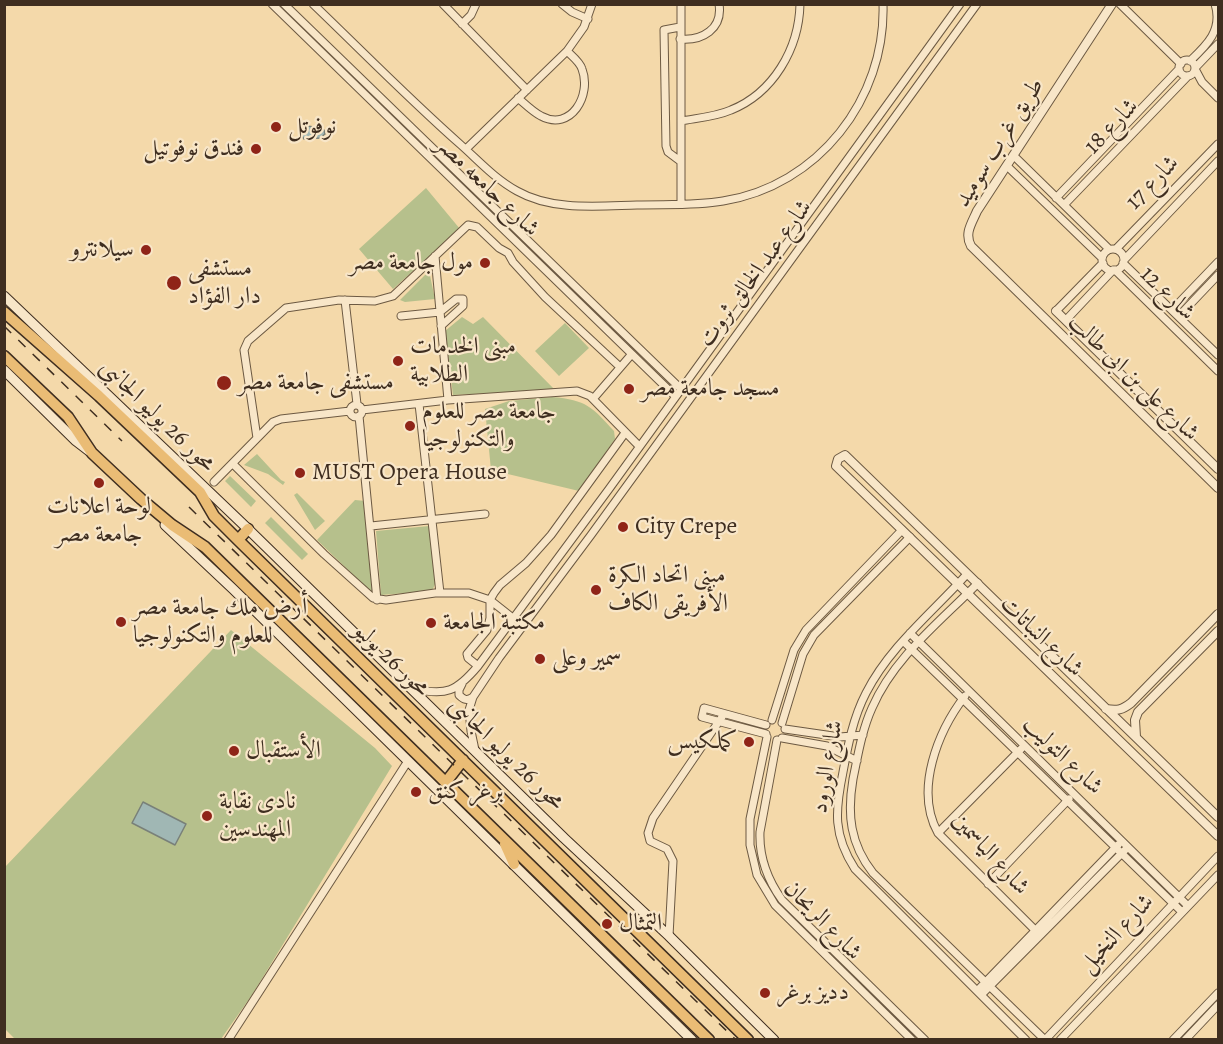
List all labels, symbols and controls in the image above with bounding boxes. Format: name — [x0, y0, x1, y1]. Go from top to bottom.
street label: طريق غرب سوميد — [949, 73, 1051, 213]
street label: شارع 18 — [1079, 93, 1145, 161]
place label: نوفوتل — [288, 113, 336, 141]
marker: نوفوتل — [269, 120, 283, 134]
street label: شارع جامعه مصر — [429, 130, 545, 244]
place label: فندق نوفوتيل — [143, 135, 244, 163]
marker: فندق نوفوتيل — [249, 142, 263, 156]
street label: شارع 17 — [1120, 150, 1186, 216]
street label: شارع عبد الخالق ثروت — [693, 195, 819, 353]
place label: سيلانترو — [71, 236, 134, 264]
marker: سيلانترو — [139, 243, 153, 257]
place label: مول جامعة مصر — [349, 249, 473, 277]
place label: مستشفى دار الفؤاد — [188, 255, 261, 311]
marker: مول جامعة مصر — [478, 256, 492, 270]
street label: شارع 12 — [1133, 261, 1201, 327]
marker: مستشفى دار الفؤاد — [165, 274, 183, 292]
street label: شارع على بن ابى طالب — [1061, 308, 1205, 448]
place label: مبنى الخدمات الطلابية — [410, 333, 516, 389]
street label: محور 26 يوليو الجانبى — [93, 353, 221, 479]
marker: مبنى الخدمات الطلابية — [391, 354, 405, 368]
place label: مستشفى جامعة مصر — [238, 369, 394, 397]
marker: مستشفى جامعة مصر — [215, 374, 233, 392]
place label: مسجد جامعة مصر — [641, 375, 780, 403]
marker: مسجد جامعة مصر — [622, 382, 636, 396]
place label: جامعة مصر للعلوم والتكنولوجيا — [422, 398, 556, 454]
marker: جامعة مصر للعلوم والتكنولوجيا — [403, 419, 417, 433]
place label: MUST Opera House — [312, 459, 507, 487]
marker: MUST Opera House — [293, 466, 307, 480]
marker: لوحة اعلانات جامعة مصر — [92, 476, 106, 490]
place label: لوحة اعلانات جامعة مصر — [47, 493, 151, 549]
place label: City Crepe — [635, 513, 737, 541]
marker: City Crepe — [616, 520, 630, 534]
place label: مبنى اتحاد الكرة الأفريقى الكاف — [608, 562, 728, 618]
marker: مبنى اتحاد الكرة الأفريقى الكاف — [589, 583, 603, 597]
street label: شارع النباتات — [993, 590, 1089, 684]
place label: أرض ملك جامعة مصر للعلوم والتكنولوجيا — [133, 594, 307, 650]
place label: مكتبة الجامعة — [443, 609, 545, 637]
marker: أرض ملك جامعة مصر للعلوم والتكنولوجيا — [114, 615, 128, 629]
street label: محور 26 يوليو — [347, 616, 435, 704]
marker: مكتبة الجامعة — [424, 616, 438, 630]
place label: سمير وعلى — [552, 645, 622, 673]
marker: سمير وعلى — [533, 652, 547, 666]
street label: محور 26 يوليو الجانبى — [442, 691, 570, 817]
street label: شارع التوليب — [1016, 710, 1108, 802]
street label: شارع الورود — [806, 718, 850, 816]
place label: كملكيس — [667, 728, 737, 756]
marker: كملكيس — [742, 735, 756, 749]
place label: الأستقبال — [246, 737, 321, 765]
marker: الأستقبال — [227, 744, 241, 758]
place label: برغر كنق — [428, 778, 503, 806]
marker: برغر كنق — [409, 785, 423, 799]
place label: نادى نقابة المهندسين — [219, 788, 296, 844]
street label: شارع الياسمين — [945, 806, 1035, 902]
marker: نادى نقابة المهندسين — [200, 809, 214, 823]
street label: شارع الريحان — [777, 875, 867, 967]
street label: شارع النخيل — [1073, 888, 1161, 980]
place label: التمثال — [619, 910, 662, 938]
marker: التمثال — [600, 917, 614, 931]
place label: دديز برغر — [777, 979, 849, 1007]
marker: دديز برغر — [758, 986, 772, 1000]

